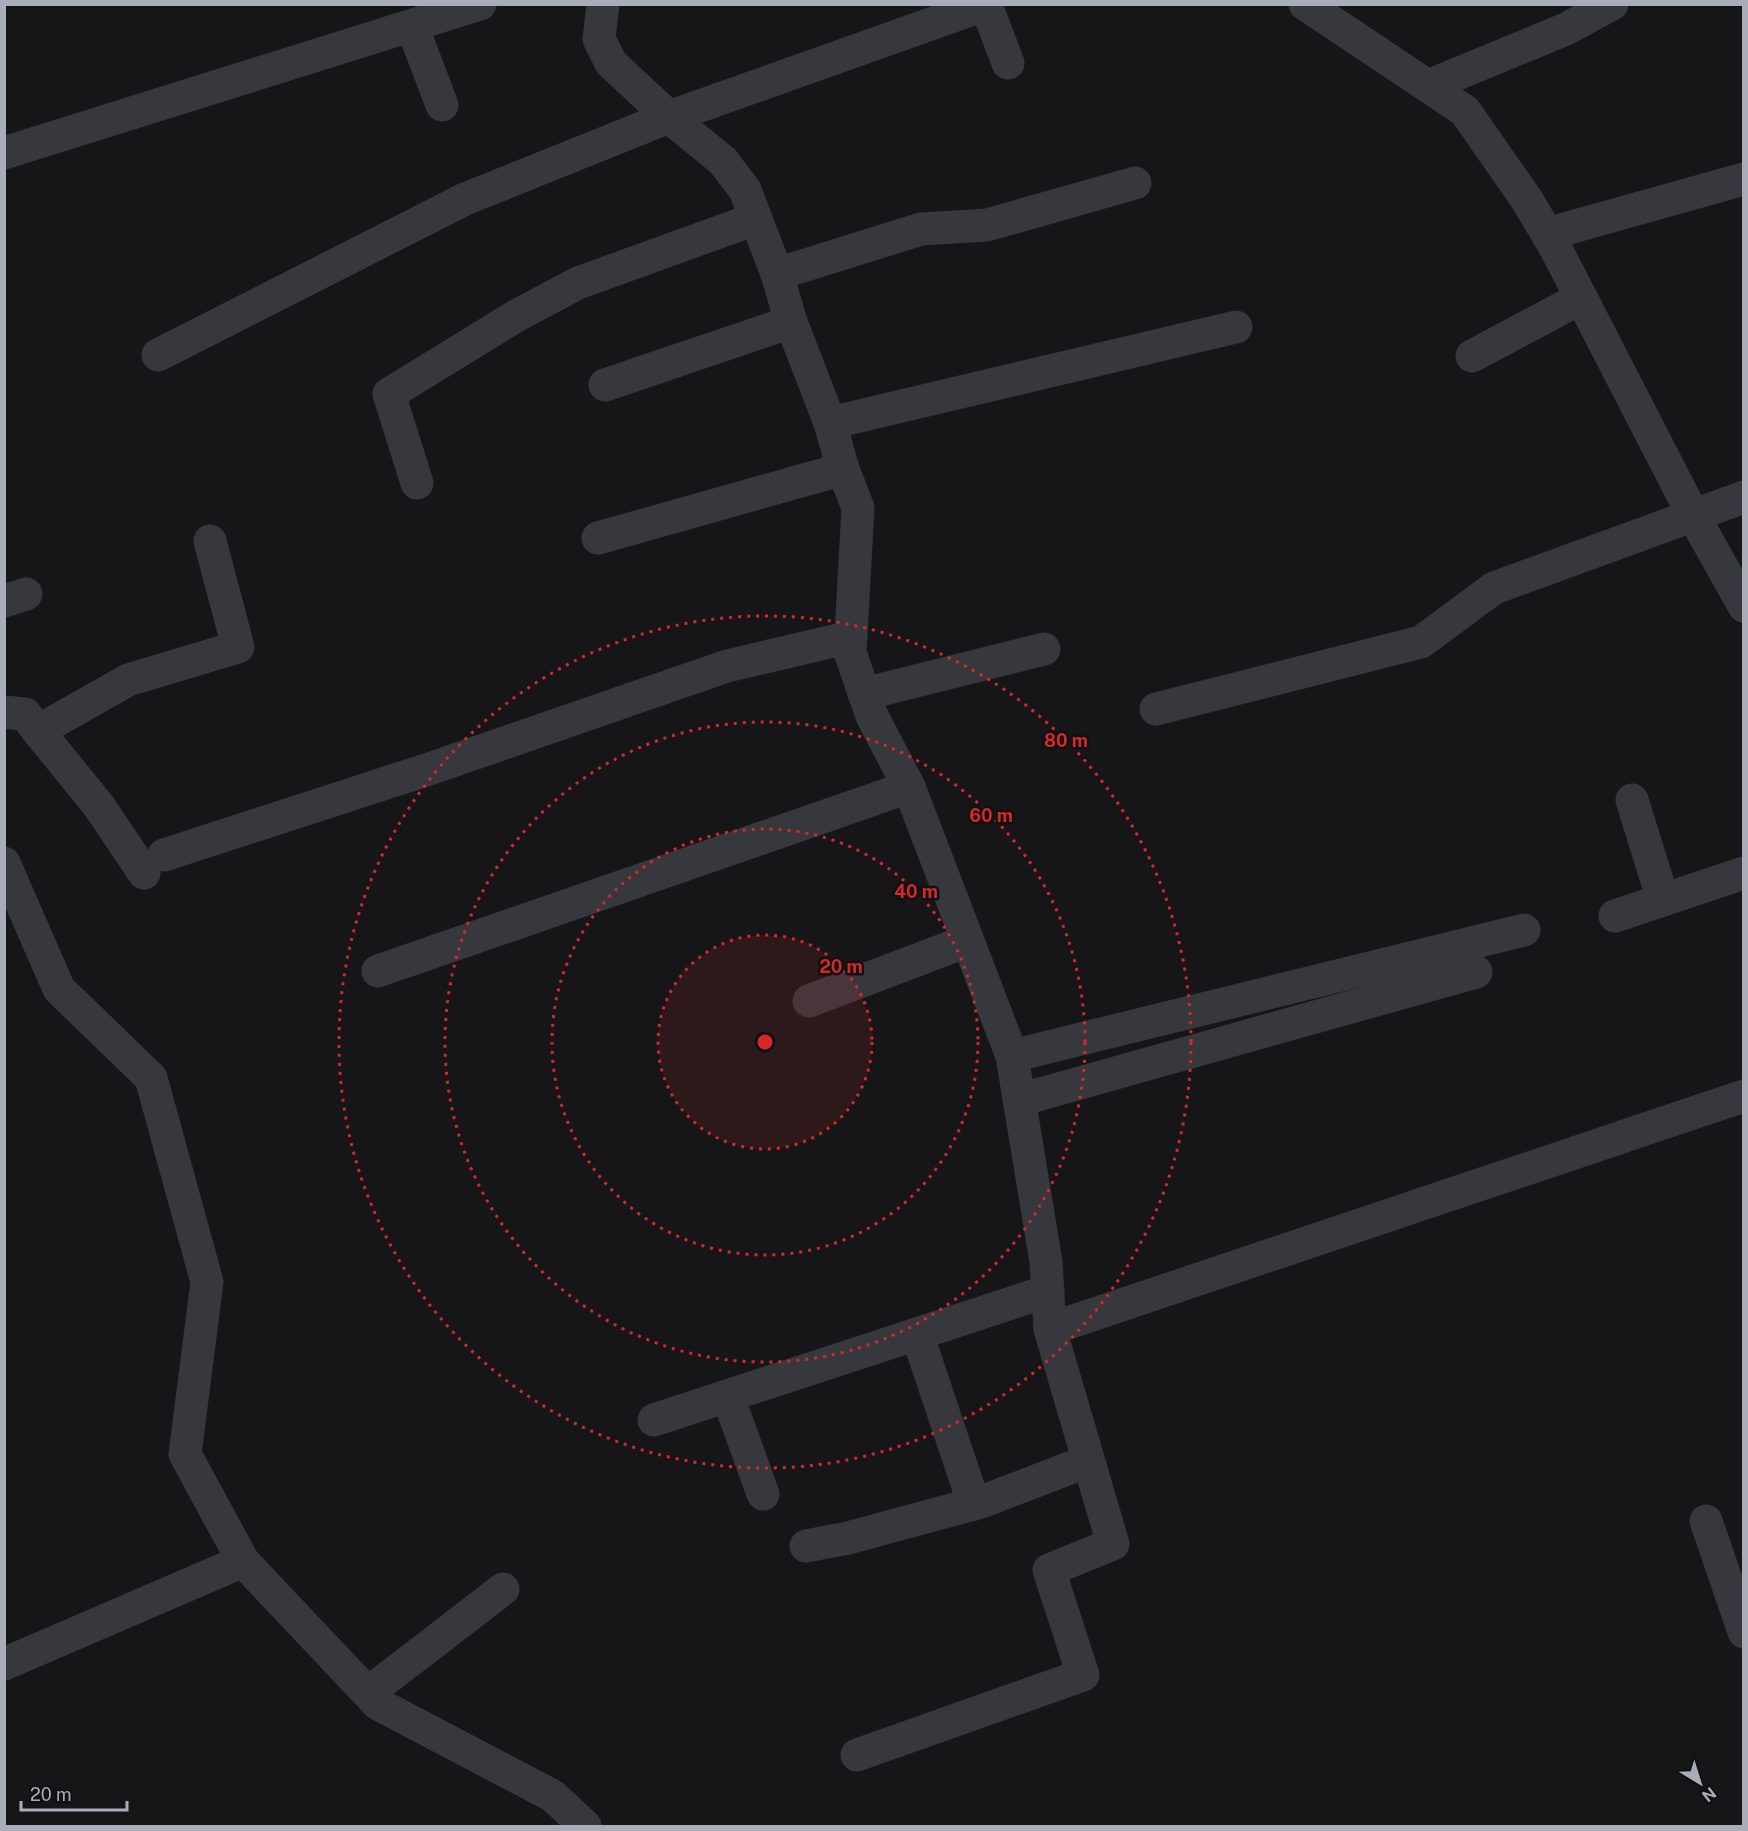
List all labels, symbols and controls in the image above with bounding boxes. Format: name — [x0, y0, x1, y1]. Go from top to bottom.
text: 80 m — [1044, 730, 1088, 751]
text: 60 m — [969, 805, 1013, 826]
text: 40 m — [894, 881, 938, 902]
text: 20 m — [819, 956, 863, 977]
centre of rings — [755, 1032, 775, 1052]
north arrow — [1670, 1753, 1730, 1813]
scale bar — [21, 1774, 128, 1812]
text: N — [1698, 1783, 1720, 1806]
text: 20 m — [30, 1784, 72, 1805]

